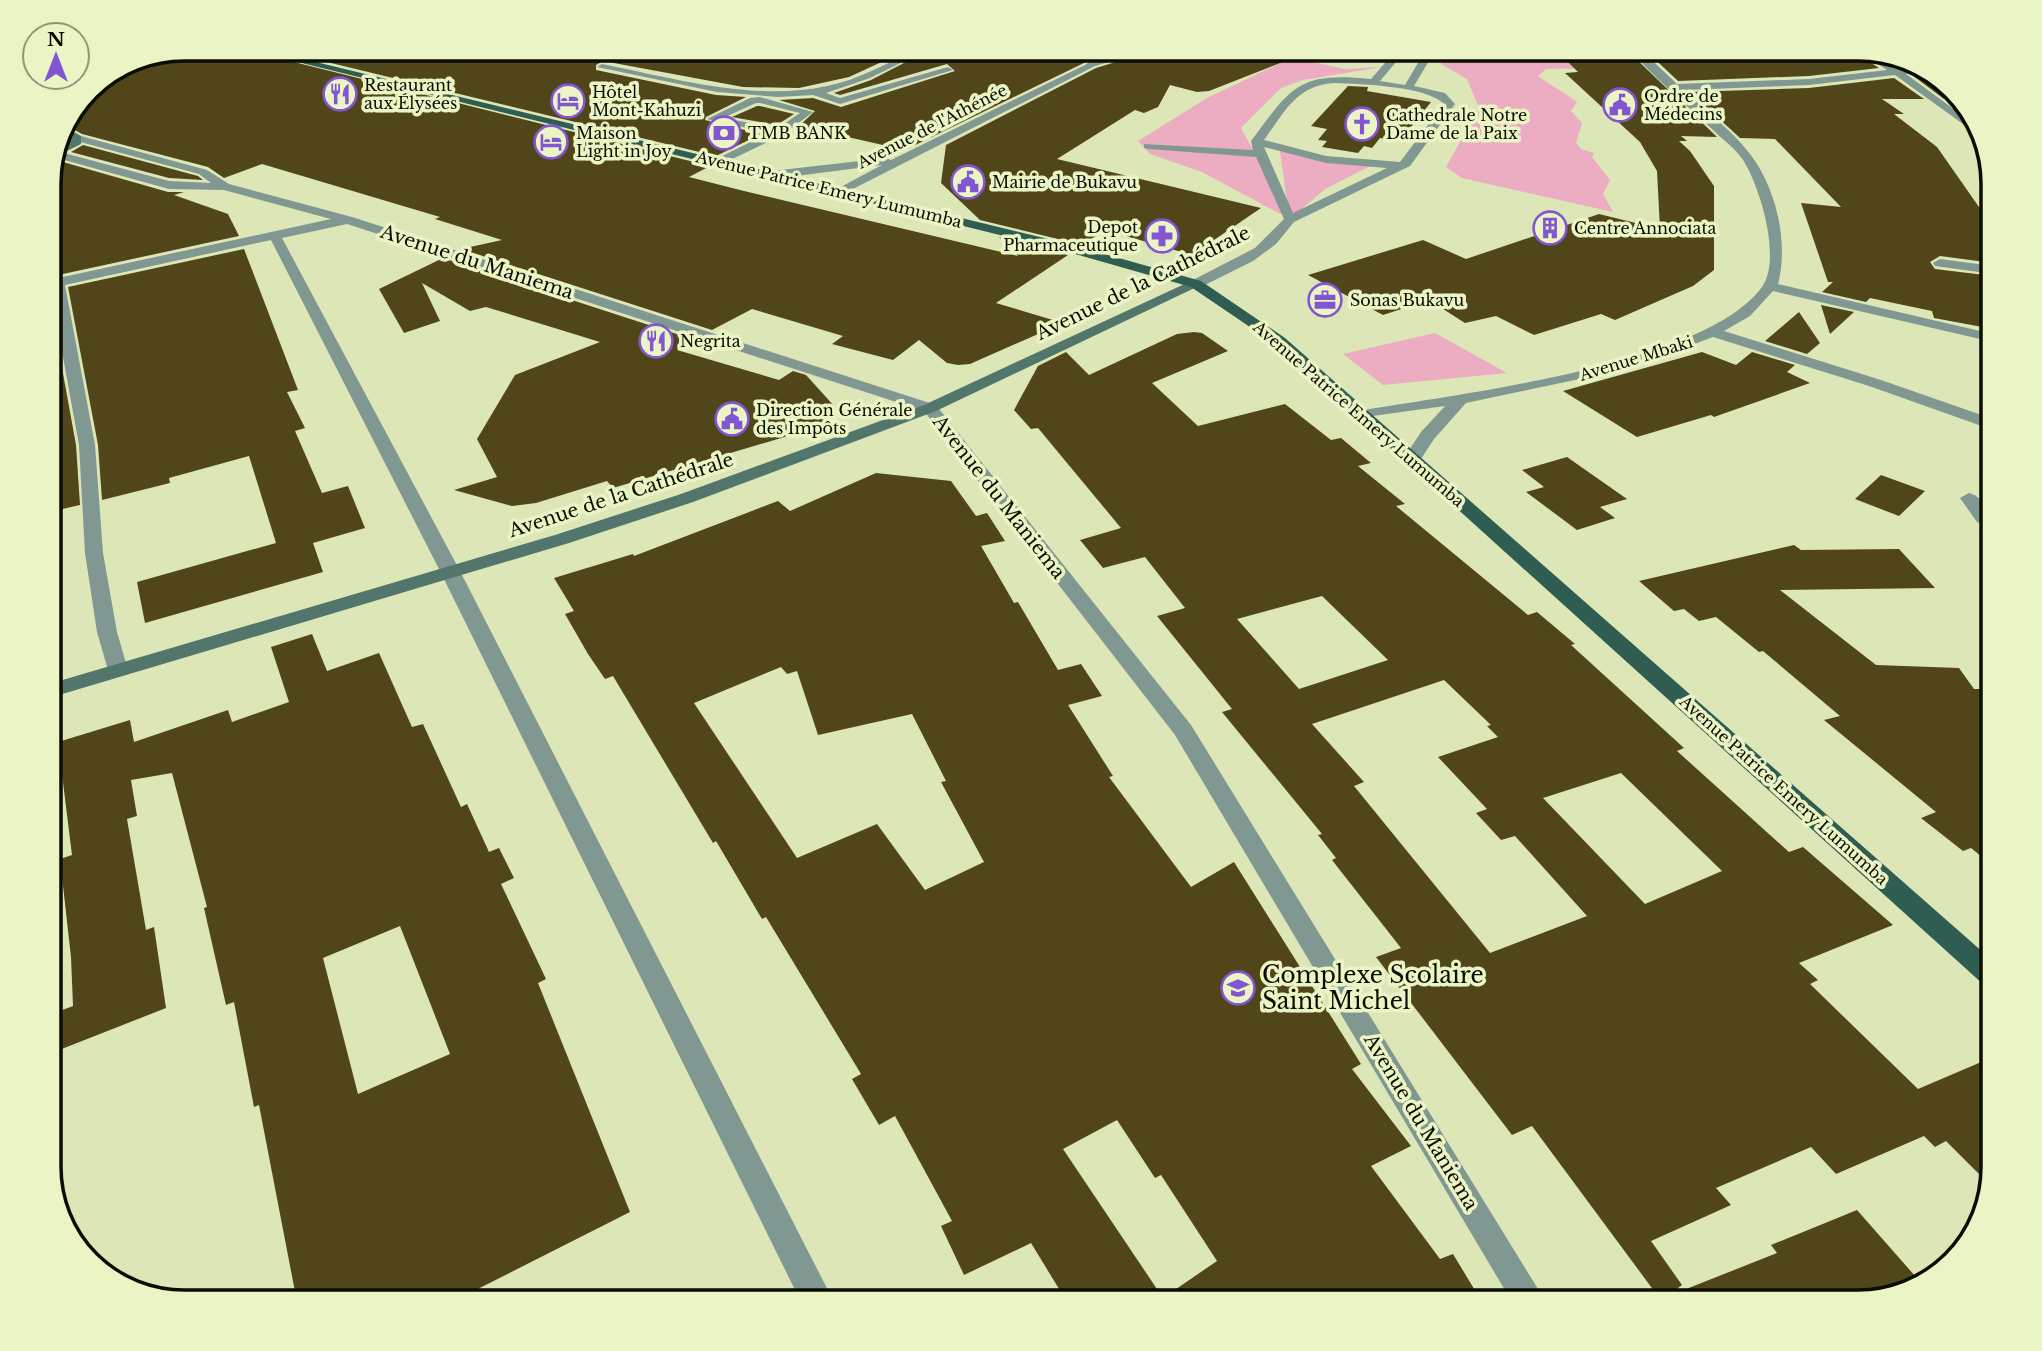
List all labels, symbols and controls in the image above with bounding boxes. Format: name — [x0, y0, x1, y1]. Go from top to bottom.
north arrow — [21, 21, 91, 91]
text: N — [47, 28, 65, 51]
restaurant icon: Restaurant aux Élysées — [321, 75, 359, 113]
place label: Restaurant aux Élysées — [364, 75, 457, 113]
street label: Avenue de l'Athénée — [853, 80, 1010, 173]
hotel icon: Hôtel Mont-Kahuzi — [549, 82, 587, 120]
place label: Hôtel Mont-Kahuzi — [592, 82, 702, 120]
public building icon: Ordre de Médecins — [1601, 86, 1639, 124]
place label: Ordre de Médecins — [1644, 86, 1723, 124]
church icon: Cathedrale Notre Dame de la Paix — [1343, 105, 1381, 143]
place label: Cathedrale Notre Dame de la Paix — [1386, 105, 1527, 143]
bank icon: TMB BANK — [705, 114, 743, 152]
hotel icon: Maison Light in Joy — [532, 123, 570, 161]
place label: Maison Light in Joy — [576, 123, 672, 161]
place label: TMB BANK — [748, 123, 847, 143]
street label: Avenue Patrice Emery Lumumba — [693, 146, 964, 232]
public building icon: Mairie de Bukavu — [949, 163, 987, 201]
place label: Mairie de Bukavu — [992, 172, 1137, 192]
building icon: Centre Annociata — [1531, 209, 1569, 247]
place label: Depot Pharmaceutique — [1003, 217, 1138, 255]
pharmacy icon: Depot Pharmaceutique — [1143, 217, 1181, 255]
place label: Centre Annociata — [1574, 218, 1716, 238]
street label: Avenue du Maniema — [377, 220, 577, 304]
street label: Avenue de la Cathédrale — [1031, 221, 1254, 345]
office icon: Sonas Bukavu — [1306, 281, 1344, 319]
place label: Sonas Bukavu — [1350, 290, 1465, 310]
street label: Avenue Patrice Emery Lumumba — [1249, 316, 1469, 511]
restaurant icon: Negrita — [637, 322, 675, 360]
place label: Negrita — [680, 331, 741, 351]
street label: Avenue Mbaki — [1576, 331, 1696, 385]
public building icon: Direction Générale des Impôts — [713, 400, 751, 438]
place label: Direction Générale des Impôts — [756, 400, 913, 438]
street label: Avenue du Maniema — [927, 410, 1070, 584]
street label: Avenue de la Cathédrale — [505, 448, 736, 543]
street label: Avenue Patrice Emery Lumumba — [1675, 690, 1892, 889]
place label: Complexe Scolaire Saint Michel — [1262, 961, 1484, 1015]
school or university icon: Complexe Scolaire Saint Michel — [1219, 969, 1257, 1007]
street label: Avenue du Maniema — [1359, 1029, 1483, 1215]

